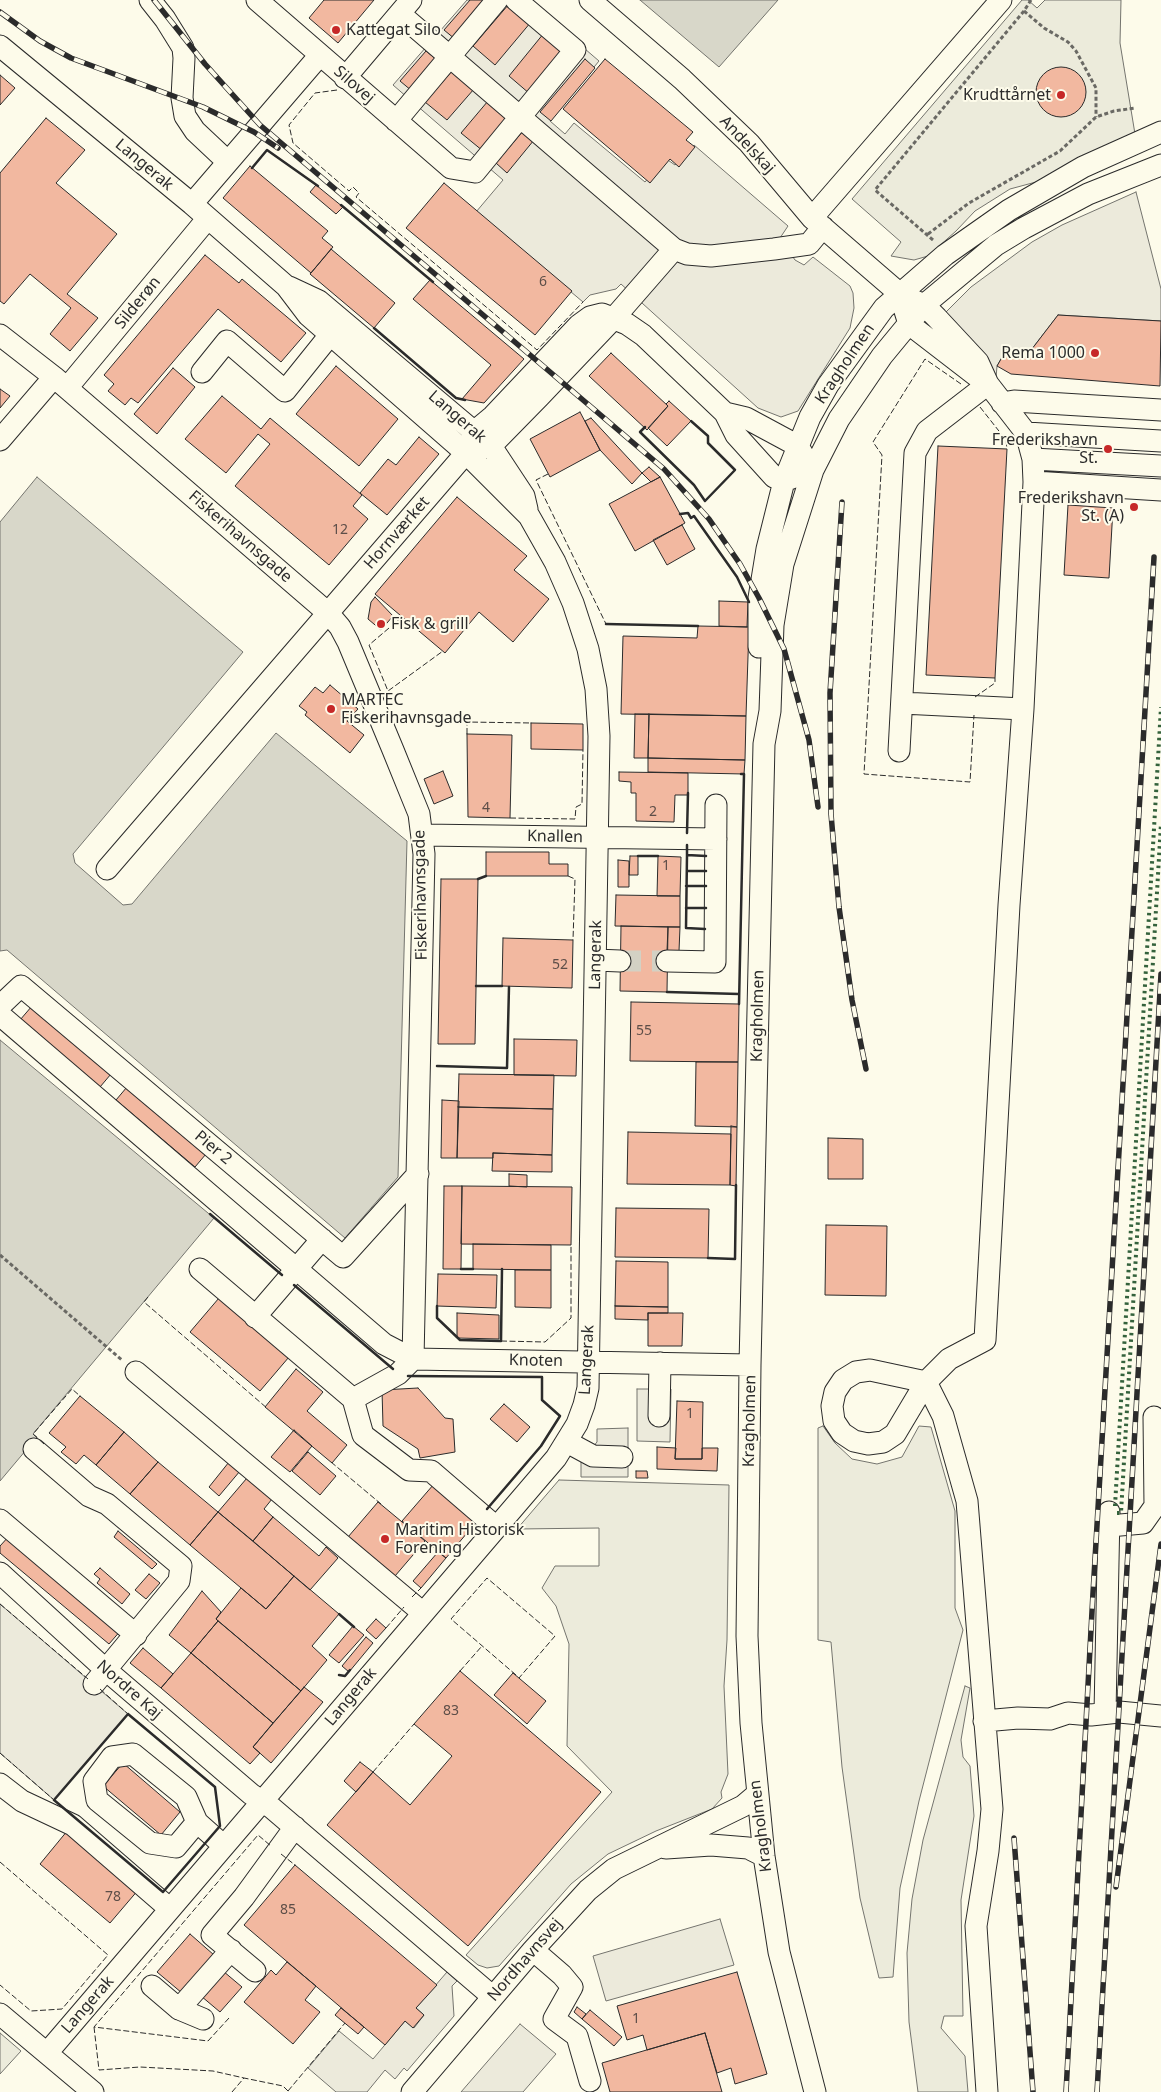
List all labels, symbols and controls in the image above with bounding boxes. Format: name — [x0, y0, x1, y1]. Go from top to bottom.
place label: Kattegat Silo — [346, 20, 441, 40]
marker: Kattegat Silo — [330, 24, 342, 36]
street label: Silovej — [330, 62, 378, 108]
place label: Krudttårnet — [963, 85, 1051, 105]
marker: Krudttårnet — [1055, 89, 1067, 101]
street label: Andelskaj — [715, 112, 779, 178]
street label: Langerak — [111, 135, 177, 195]
street label: Silderøn — [111, 273, 165, 333]
house number: 6 — [539, 274, 547, 290]
street label: Kragholmen — [811, 320, 879, 408]
place label: Rema 1000 — [1001, 343, 1085, 363]
marker: Rema 1000 — [1089, 347, 1101, 359]
street label: Langerak — [424, 387, 490, 447]
place label: Frederikshavn St. — [992, 430, 1098, 468]
marker: Frederikshavn St. — [1102, 443, 1114, 455]
street label: Fiskerihavnsgade — [184, 487, 296, 587]
place label: Frederikshavn St. (A) — [1018, 488, 1124, 526]
street label: Hornværket — [360, 493, 434, 573]
marker: Frederikshavn St. (A) — [1128, 501, 1140, 513]
house number: 12 — [332, 522, 348, 538]
place label: Fisk & grill — [391, 614, 469, 634]
marker: Fisk & grill — [375, 618, 387, 630]
place label: MARTEC Fiskerihavnsgade — [341, 690, 472, 728]
marker: MARTEC Fiskerihavnsgade — [325, 703, 337, 715]
house number: 4 — [482, 800, 490, 816]
house number: 2 — [649, 804, 657, 820]
street label: Knallen — [527, 827, 583, 847]
street label: Fiskerihavnsgade — [410, 830, 432, 960]
house number: 1 — [662, 858, 670, 874]
street label: Langerak — [586, 920, 606, 990]
house number: 52 — [552, 957, 568, 973]
street label: Kragholmen — [748, 970, 768, 1062]
house number: 55 — [636, 1023, 652, 1039]
street label: Pier 2 — [190, 1127, 236, 1169]
street label: Langerak — [576, 1325, 598, 1395]
street label: Knoten — [509, 1351, 563, 1371]
street label: Kragholmen — [740, 1375, 760, 1467]
house number: 1 — [686, 1406, 694, 1422]
place label: Maritim Historisk Forening — [395, 1520, 524, 1558]
marker: Maritim Historisk Forening — [379, 1533, 391, 1545]
street label: Nordre Kaj — [92, 1656, 166, 1724]
street label: Langerak — [321, 1664, 381, 1730]
house number: 83 — [443, 1703, 459, 1719]
street label: Kragholmen — [746, 1779, 776, 1873]
house number: 78 — [105, 1889, 121, 1905]
house number: 85 — [280, 1902, 296, 1918]
street label: Nordhavnsvej — [484, 1915, 566, 2005]
street label: Langerak — [58, 1972, 118, 2038]
house number: 1 — [632, 2011, 640, 2027]

